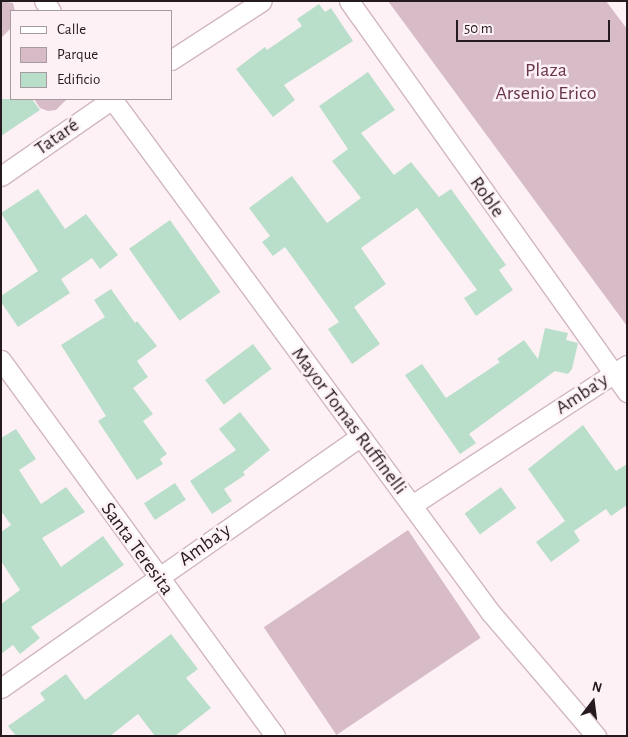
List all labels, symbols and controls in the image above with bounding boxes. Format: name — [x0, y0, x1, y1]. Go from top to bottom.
legend — [10, 10, 172, 100]
scale bar — [458, 10, 612, 42]
text: 50 m — [464, 21, 493, 36]
text: Calle — [57, 22, 86, 37]
text: Parque — [57, 47, 98, 62]
park label: Plaza Arsenio Erico — [496, 58, 596, 105]
text: Edificio — [57, 72, 100, 87]
street label: Tataré — [30, 113, 84, 161]
street label: Roble — [464, 172, 510, 222]
street label: Mayor Tomas Ruffinelli — [286, 343, 412, 499]
street label: Amba'y — [551, 368, 613, 420]
street label: Santa Teresita — [95, 498, 179, 600]
street label: Amba'y — [174, 518, 236, 572]
north arrow — [568, 677, 618, 727]
text: N — [590, 679, 603, 696]

